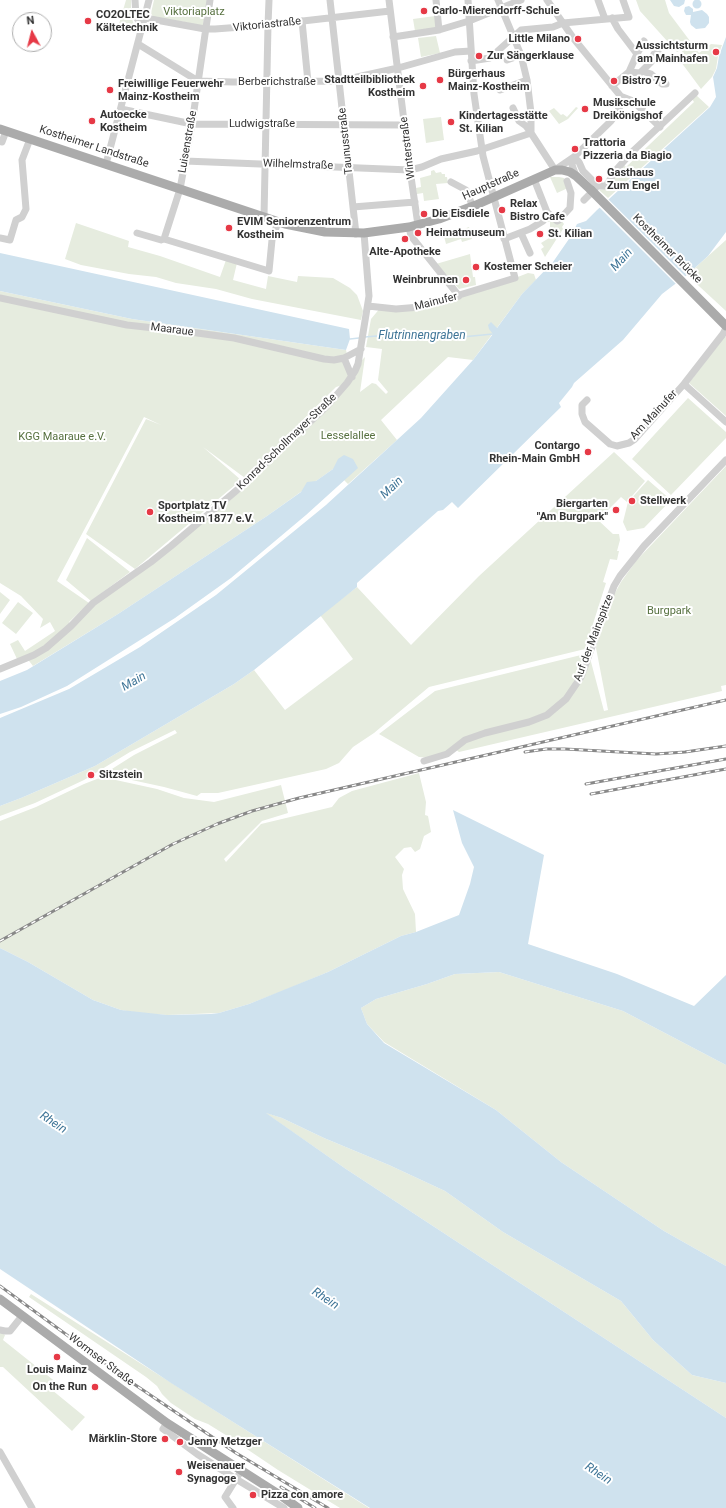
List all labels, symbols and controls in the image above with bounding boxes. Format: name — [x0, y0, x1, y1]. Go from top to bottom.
place label: Carlo-Mierendorff-Schule — [432, 4, 559, 18]
park label: Viktoriaplatz — [163, 5, 225, 19]
marker: Carlo-Mierendorff-Schule — [419, 6, 429, 16]
place label: CO2OLTEC Kältetechnik — [96, 8, 158, 34]
north arrow — [12, 12, 52, 52]
text: N — [26, 14, 35, 28]
street label: Viktoriastraße — [232, 15, 302, 35]
marker: CO2OLTEC Kältetechnik — [83, 16, 93, 26]
place label: Little Milano — [508, 32, 570, 46]
marker: Little Milano — [573, 34, 583, 44]
place label: Aussichtsturm am Mainhafen — [636, 39, 708, 65]
marker: Aussichtsturm am Mainhafen — [711, 47, 721, 57]
place label: Zur Sängerklause — [487, 49, 574, 63]
marker: Zur Sängerklause — [474, 51, 484, 61]
place label: Bürgerhaus Mainz-Kostheim — [448, 67, 529, 93]
place label: Stadtteilbibliothek Kostheim — [324, 73, 415, 99]
place label: Bistro 79 — [622, 74, 667, 88]
street label: Berberichstraße — [238, 75, 316, 89]
marker: Bürgerhaus Mainz-Kostheim — [435, 75, 445, 85]
marker: Bistro 79 — [609, 76, 619, 86]
place label: Freiwillige Feuerwehr Mainz-Kostheim — [118, 77, 224, 103]
marker: Stadtteilbibliothek Kostheim — [418, 81, 428, 91]
marker: Freiwillige Feuerwehr Mainz-Kostheim — [105, 85, 115, 95]
place label: Musikschule Dreikönigshof — [593, 96, 662, 122]
marker: Musikschule Dreikönigshof — [580, 104, 590, 114]
street label: Taunusstraße — [336, 107, 356, 175]
place label: Autoecke Kostheim — [100, 108, 147, 134]
place label: Kindertagesstätte St. Kilian — [459, 109, 548, 135]
street label: Luisenstraße — [176, 110, 200, 174]
marker: Autoecke Kostheim — [87, 116, 97, 126]
street label: Winterstraße — [398, 116, 418, 180]
street label: Ludwigstraße — [229, 117, 295, 131]
marker: Kindertagesstätte St. Kilian — [446, 117, 456, 127]
street label: Kostheimer Landstraße — [38, 123, 150, 171]
place label: Trattoria Pizzeria da Biagio — [583, 136, 672, 162]
marker: Trattoria Pizzeria da Biagio — [570, 144, 580, 154]
street label: Wilhelmstraße — [263, 157, 333, 173]
place label: Gasthaus Zum Engel — [607, 166, 659, 192]
street label: Hauptstraße — [461, 167, 521, 203]
marker: Gasthaus Zum Engel — [594, 174, 604, 184]
place label: Relax Bistro Cafe — [510, 197, 565, 223]
marker: Relax Bistro Cafe — [497, 205, 507, 215]
place label: Die Eisdiele — [432, 207, 489, 221]
marker: Die Eisdiele — [419, 209, 429, 219]
street label: Kostheimer Brücke — [630, 212, 704, 286]
place label: EVIM Seniorenzentrum Kostheim — [237, 215, 351, 241]
marker: EVIM Seniorenzentrum Kostheim — [224, 223, 234, 233]
place label: Heimatmuseum — [426, 226, 505, 240]
place label: St. Kilian — [548, 227, 592, 241]
marker: Heimatmuseum — [413, 228, 423, 238]
marker: St. Kilian — [535, 229, 545, 239]
marker: Alte-Apotheke — [400, 234, 410, 244]
place label: Alte-Apotheke — [369, 245, 441, 259]
water label: Main — [608, 246, 636, 274]
place label: Kostemer Scheier — [484, 260, 572, 274]
marker: Kostemer Scheier — [471, 262, 481, 272]
place label: Weinbrunnen — [393, 273, 458, 287]
marker: Weinbrunnen — [461, 275, 471, 285]
street label: Mainufer — [413, 290, 459, 314]
street label: Maaraue — [150, 321, 194, 339]
water label: Flutrinnengraben — [378, 329, 466, 343]
street label: Am Mainufer — [628, 387, 680, 443]
street label: Konrad-Schollmayer-Straße — [235, 391, 339, 493]
park label: Lesselallee — [321, 429, 375, 443]
park label: KGG Maaraue e.V. — [18, 430, 106, 444]
place label: Contargo Rhein-Main GmbH — [489, 439, 580, 465]
marker: Contargo Rhein-Main GmbH — [583, 447, 593, 457]
water label: Main — [378, 474, 406, 502]
place label: Stellwerk — [640, 494, 686, 508]
marker: Stellwerk — [627, 496, 637, 506]
place label: Biergarten "Am Burgpark" — [537, 497, 608, 523]
place label: Sportplatz TV Kostheim 1877 e.V. — [158, 499, 254, 525]
marker: Biergarten "Am Burgpark" — [611, 505, 621, 515]
marker: Sportplatz TV Kostheim 1877 e.V. — [145, 507, 155, 517]
street label: Auf der Mainspitze — [571, 593, 617, 683]
park label: Burgpark — [647, 604, 691, 618]
water label: Main — [119, 669, 149, 695]
place label: Sitzstein — [99, 768, 142, 782]
marker: Sitzstein — [86, 770, 96, 780]
water label: Rhein — [37, 1109, 69, 1137]
water label: Rhein — [309, 1285, 341, 1313]
street label: Wormser Straße — [65, 1331, 137, 1389]
marker: Louis Mainz — [52, 1352, 62, 1362]
place label: Louis Mainz — [27, 1363, 87, 1377]
place label: On the Run — [33, 1380, 87, 1394]
marker: On the Run — [90, 1382, 100, 1392]
place label: Märklin-Store — [89, 1432, 157, 1446]
marker: Märklin-Store — [160, 1434, 170, 1444]
place label: Jenny Metzger — [188, 1435, 262, 1449]
marker: Jenny Metzger — [175, 1437, 185, 1447]
place label: Weisenauer Synagoge — [187, 1459, 245, 1485]
water label: Rhein — [582, 1460, 614, 1488]
marker: Weisenauer Synagoge — [174, 1467, 184, 1477]
place label: Pizza con amore — [261, 1488, 343, 1502]
marker: Pizza con amore — [248, 1490, 258, 1500]

